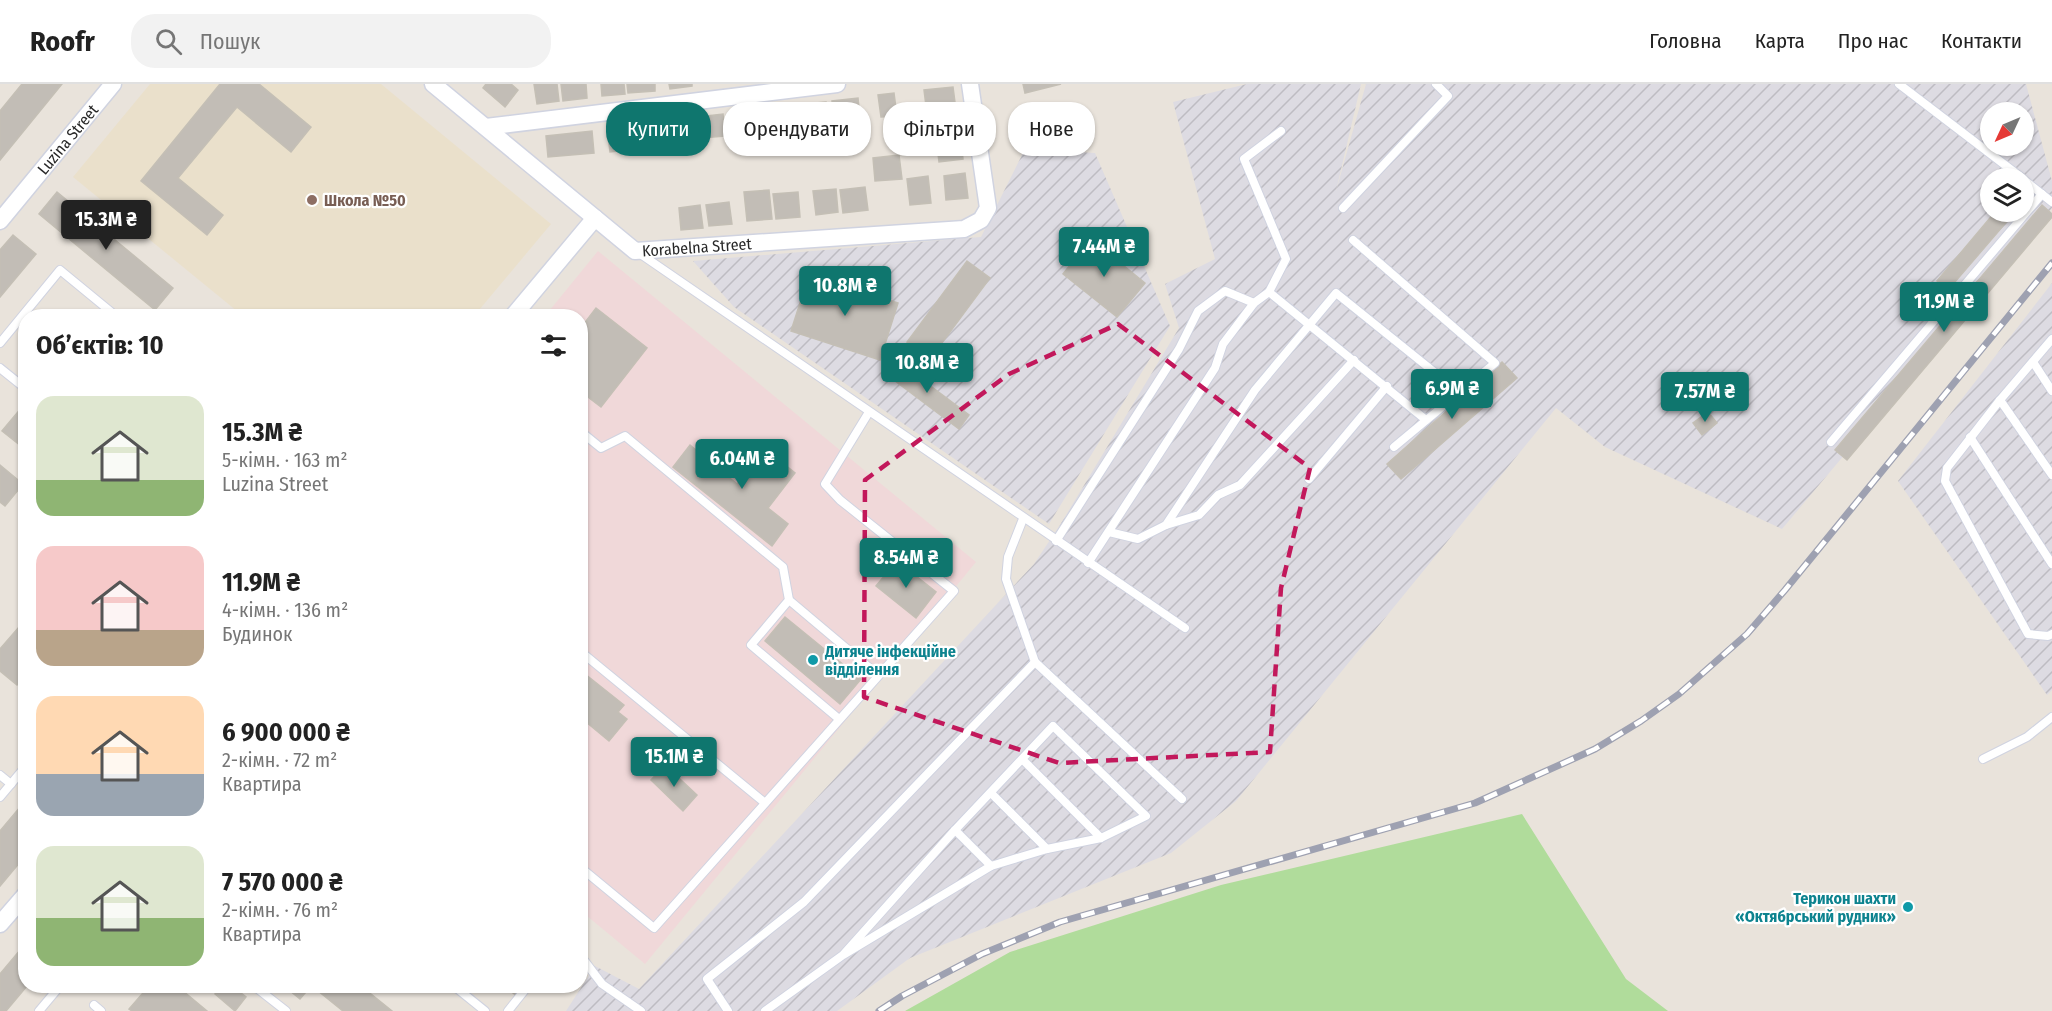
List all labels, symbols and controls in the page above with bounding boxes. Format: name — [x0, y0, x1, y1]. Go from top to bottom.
search box — [131, 14, 551, 68]
text: Roofr — [30, 25, 95, 58]
icon: search — [152, 25, 185, 58]
text: Пошук — [200, 28, 260, 55]
text: Головна — [1649, 28, 1722, 54]
text: Карта — [1755, 28, 1805, 54]
text: Про нас — [1838, 28, 1908, 54]
text: Контакти — [1941, 28, 2022, 54]
street label: Luzina Street — [33, 100, 102, 178]
chip: Купити — [606, 102, 711, 156]
chip: Орендувати — [723, 102, 871, 156]
chip: Фільтри — [883, 102, 996, 156]
chip: Нове — [1008, 102, 1095, 156]
north arrow — [1980, 102, 2034, 156]
map controls — [1980, 102, 2034, 222]
button: layers — [1980, 168, 2034, 222]
place label: Школа №50 — [324, 191, 406, 210]
marker: Школа №50 — [305, 193, 319, 207]
pin: 15.3M ₴ — [51, 200, 161, 251]
text: 15.3M ₴ — [75, 207, 137, 231]
pin: 7.44M ₴ — [1049, 227, 1159, 278]
street label: Korabelna Street — [641, 234, 753, 260]
text: 7.44M ₴ — [1073, 234, 1135, 258]
pin: 10.8M ₴ — [790, 266, 900, 317]
text: 10.8M ₴ — [813, 273, 877, 297]
pin: 11.9M ₴ — [1889, 282, 1999, 333]
text: 11.9M ₴ — [1914, 289, 1974, 313]
icon: filters — [537, 329, 570, 362]
text: Об’єктів: 10 — [36, 330, 164, 361]
pin: 10.8M ₴ — [872, 343, 982, 394]
text: 10.8M ₴ — [895, 350, 959, 374]
pin: 6.9M ₴ — [1403, 369, 1501, 420]
pin: 7.57M ₴ — [1650, 372, 1760, 423]
text: 6.9M ₴ — [1425, 376, 1479, 400]
text: 7.57M ₴ — [1675, 379, 1735, 403]
text: 15.3M ₴ — [222, 417, 302, 448]
icon: home — [84, 420, 156, 492]
pin: 6.04M ₴ — [687, 439, 797, 490]
text: 6.04M ₴ — [709, 446, 775, 470]
text: 5-кімн. · 163 m² — [222, 448, 347, 472]
text: Luzina Street — [222, 472, 328, 496]
pin: 8.54M ₴ — [851, 538, 961, 589]
text: 8.54M ₴ — [874, 545, 938, 569]
text: 11.9M ₴ — [222, 567, 300, 598]
icon: home — [84, 570, 156, 642]
text: 4-кімн. · 136 m² — [222, 598, 348, 622]
text: Будинок — [222, 622, 293, 646]
place label: Дитяче інфекційне відділення — [824, 642, 956, 679]
marker: Дитяче інфекційне відділення — [806, 653, 820, 667]
text: 6 900 000 ₴ — [222, 717, 350, 748]
icon: home — [84, 720, 156, 792]
pin: 15.1M ₴ — [619, 737, 729, 788]
text: 15.1M ₴ — [645, 744, 703, 768]
text: 2-кімн. · 72 m² — [222, 748, 337, 772]
text: Квартира — [222, 772, 302, 796]
text: 7 570 000 ₴ — [222, 867, 343, 898]
icon: home — [84, 870, 156, 942]
place label: Терикон шахти «Октябрський рудник» — [1735, 889, 1896, 926]
text: 2-кімн. · 76 m² — [222, 898, 338, 922]
marker: Терикон шахти «Октябрський рудник» — [1901, 900, 1915, 914]
text: Квартира — [222, 922, 302, 946]

